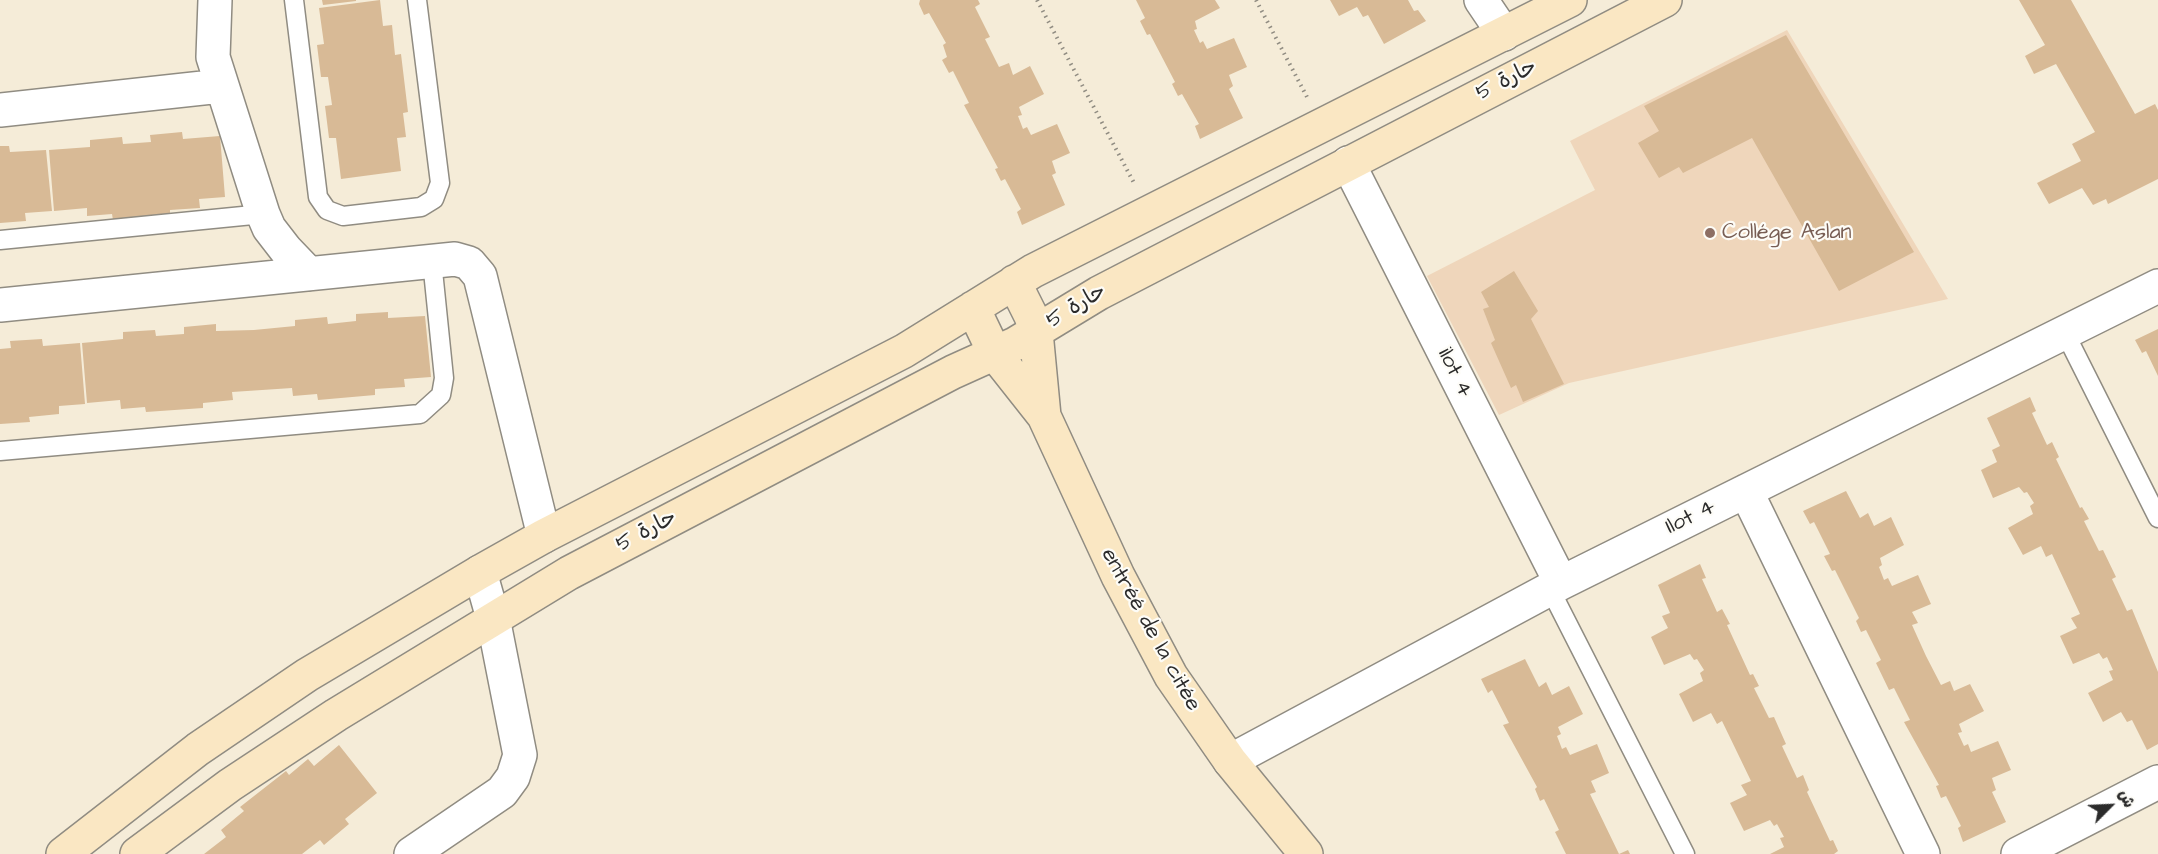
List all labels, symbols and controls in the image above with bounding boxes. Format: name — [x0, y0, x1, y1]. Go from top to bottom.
street label: حارة 5 — [1472, 55, 1542, 107]
place label: Collége Aslan — [1722, 220, 1852, 246]
marker: Collége Aslan — [1703, 226, 1717, 240]
street label: حارة 5 — [1042, 279, 1112, 335]
street label: ilot 4 — [1430, 344, 1478, 402]
street label: Ilot 4 — [1662, 495, 1720, 541]
street label: حارة 5 — [612, 505, 682, 559]
street label: entréé de la citée — [1094, 544, 1206, 716]
north arrow — [2080, 776, 2140, 836]
text: ش — [2113, 786, 2140, 811]

